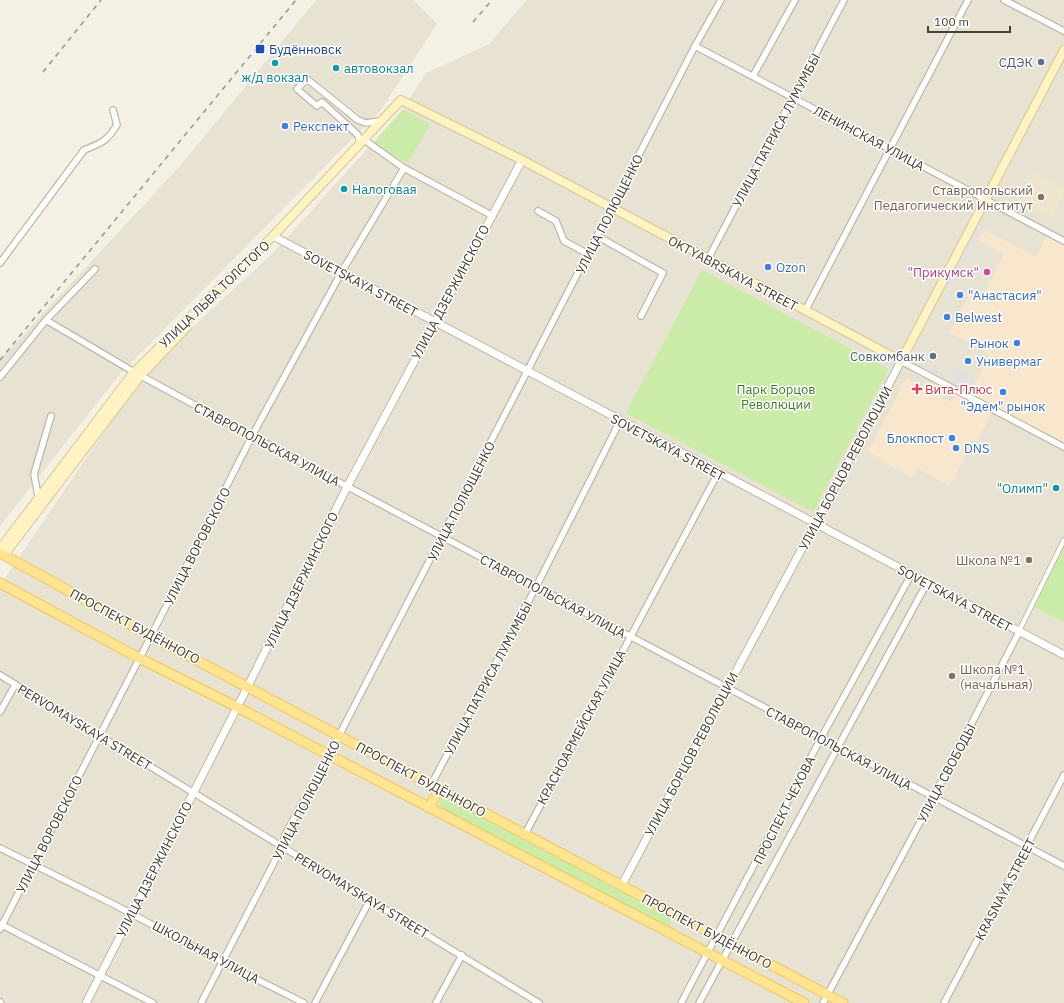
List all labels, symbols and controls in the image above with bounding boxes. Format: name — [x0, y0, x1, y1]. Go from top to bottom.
scale bar — [928, 8, 1010, 34]
text: 100 m — [934, 14, 969, 29]
place label: Будённовск — [269, 41, 342, 58]
marker: Будённовск — [254, 43, 266, 55]
street label: УЛИЦА ПАТРИСА ЛУМУМБЫ — [729, 50, 824, 210]
place label: СДЭК — [999, 54, 1033, 71]
marker: СДЭК — [1036, 57, 1046, 67]
marker: ж/д вокзал — [270, 58, 280, 68]
place label: автовокзал — [344, 60, 414, 77]
marker: автовокзал — [331, 63, 341, 73]
place label: ж/д вокзал — [241, 69, 309, 86]
street label: ЛЕНИНСКАЯ УЛИЦА — [810, 102, 928, 175]
place label: Рекспект — [293, 118, 349, 135]
marker: Рекспект — [280, 121, 290, 131]
street label: УЛИЦА ПОЛЮЩЕНКО — [572, 151, 647, 277]
place label: Налоговая — [352, 181, 417, 198]
place label: Ставропольский Педагогический Институт — [874, 182, 1033, 214]
marker: Налоговая — [339, 184, 349, 194]
marker: Ставропольский Педагогический Институт — [1036, 192, 1046, 202]
street label: УЛИЦА ДЗЕРЖИНСКОГО — [408, 222, 493, 363]
street label: OKTYABRSKAYA STREET — [665, 232, 801, 315]
street label: УЛИЦА ЛЬВА ТОЛСТОГО — [155, 237, 273, 352]
street label: SOVETSKAYA STREET — [301, 246, 421, 321]
place label: Ozon — [776, 259, 806, 276]
marker: Ozon — [763, 262, 773, 272]
place label: "Прикумск" — [908, 264, 979, 281]
marker: "Прикумск" — [982, 267, 992, 277]
place label: "Анастасия" — [968, 287, 1042, 304]
marker: "Анастасия" — [955, 290, 965, 300]
place label: Belwest — [955, 309, 1002, 326]
marker: Belwest — [942, 312, 952, 322]
place label: Рынок — [970, 335, 1009, 352]
marker: Рынок — [1012, 338, 1022, 348]
place label: Совкомбанк — [850, 348, 925, 365]
marker: Совкомбанк — [928, 351, 938, 361]
place label: Универмаг — [976, 353, 1042, 370]
marker: Универмаг — [963, 356, 973, 366]
park label: Парк Борцов Революции — [736, 381, 816, 413]
place label: Вита-Плюс — [925, 381, 993, 398]
street label: УЛИЦА БОРЦОВ РЕВОЛЮЦИИ — [795, 383, 896, 553]
marker: Вита-Плюс — [912, 384, 922, 394]
marker: "Эдем" рынок — [998, 387, 1008, 397]
place label: "Эдем" рынок — [960, 398, 1046, 415]
street label: СТАВРОПОЛЬСКАЯ УЛИЦА — [191, 399, 343, 490]
street label: SOVETSKAYA STREET — [608, 410, 728, 485]
place label: Блокпост — [887, 430, 944, 447]
marker: Блокпост — [947, 433, 957, 443]
street label: УЛИЦА ПОЛЮЩЕНКО — [424, 438, 499, 564]
place label: DNS — [964, 440, 989, 457]
marker: DNS — [951, 443, 961, 453]
place label: "Олимп" — [997, 480, 1048, 497]
marker: "Олимп" — [1051, 483, 1061, 493]
street label: УЛИЦА ВОРОВСКОГО — [160, 484, 235, 608]
street label: УЛИЦА ДЗЕРЖИНСКОГО — [261, 509, 342, 652]
street label: СТАВРОПОЛЬСКАЯ УЛИЦА — [477, 551, 629, 642]
place label: Школа №1 — [956, 552, 1021, 569]
marker: Школа №1 — [1024, 555, 1034, 565]
street label: SOVETSKAYA STREET — [895, 561, 1015, 636]
street label: ПРОСПЕКТ БУДЁННОГО — [67, 585, 203, 668]
street label: УЛИЦА ПАТРИСА ЛУМУМБЫ — [441, 598, 536, 758]
street label: КРАСНОАРМЕЙСКАЯ УЛИЦА — [533, 646, 630, 808]
place label: Школа №1 (начальная) — [960, 661, 1033, 693]
street label: УЛИЦА БОРЦОВ РЕВОЛЮЦИИ — [641, 669, 742, 839]
marker: Школа №1 (начальная) — [947, 671, 957, 681]
street label: PERVOMAYSKAYA STREET — [15, 681, 155, 775]
street label: СТАВРОПОЛЬСКАЯ УЛИЦА — [763, 703, 915, 794]
street label: УЛИЦА СВОБОДЫ — [913, 721, 980, 826]
street label: УЛИЦА ПОЛЮЩЕНКО — [269, 737, 344, 863]
street label: ПРОСПЕКТ БУДЁННОГО — [353, 738, 489, 821]
street label: ПРОСПЕКТ ЧЕХОВА — [750, 753, 819, 867]
street label: УЛИЦА ВОРОВСКОГО — [12, 772, 87, 896]
street label: УЛИЦА ДЗЕРЖИНСКОГО — [113, 798, 196, 940]
street label: KRASNAYA STREET — [971, 835, 1040, 943]
street label: PERVOMAYSKAYA STREET — [292, 849, 432, 943]
street label: ПРОСПЕКТ БУДЁННОГО — [639, 890, 775, 973]
street label: ШКОЛЬНАЯ УЛИЦА — [149, 917, 263, 988]

